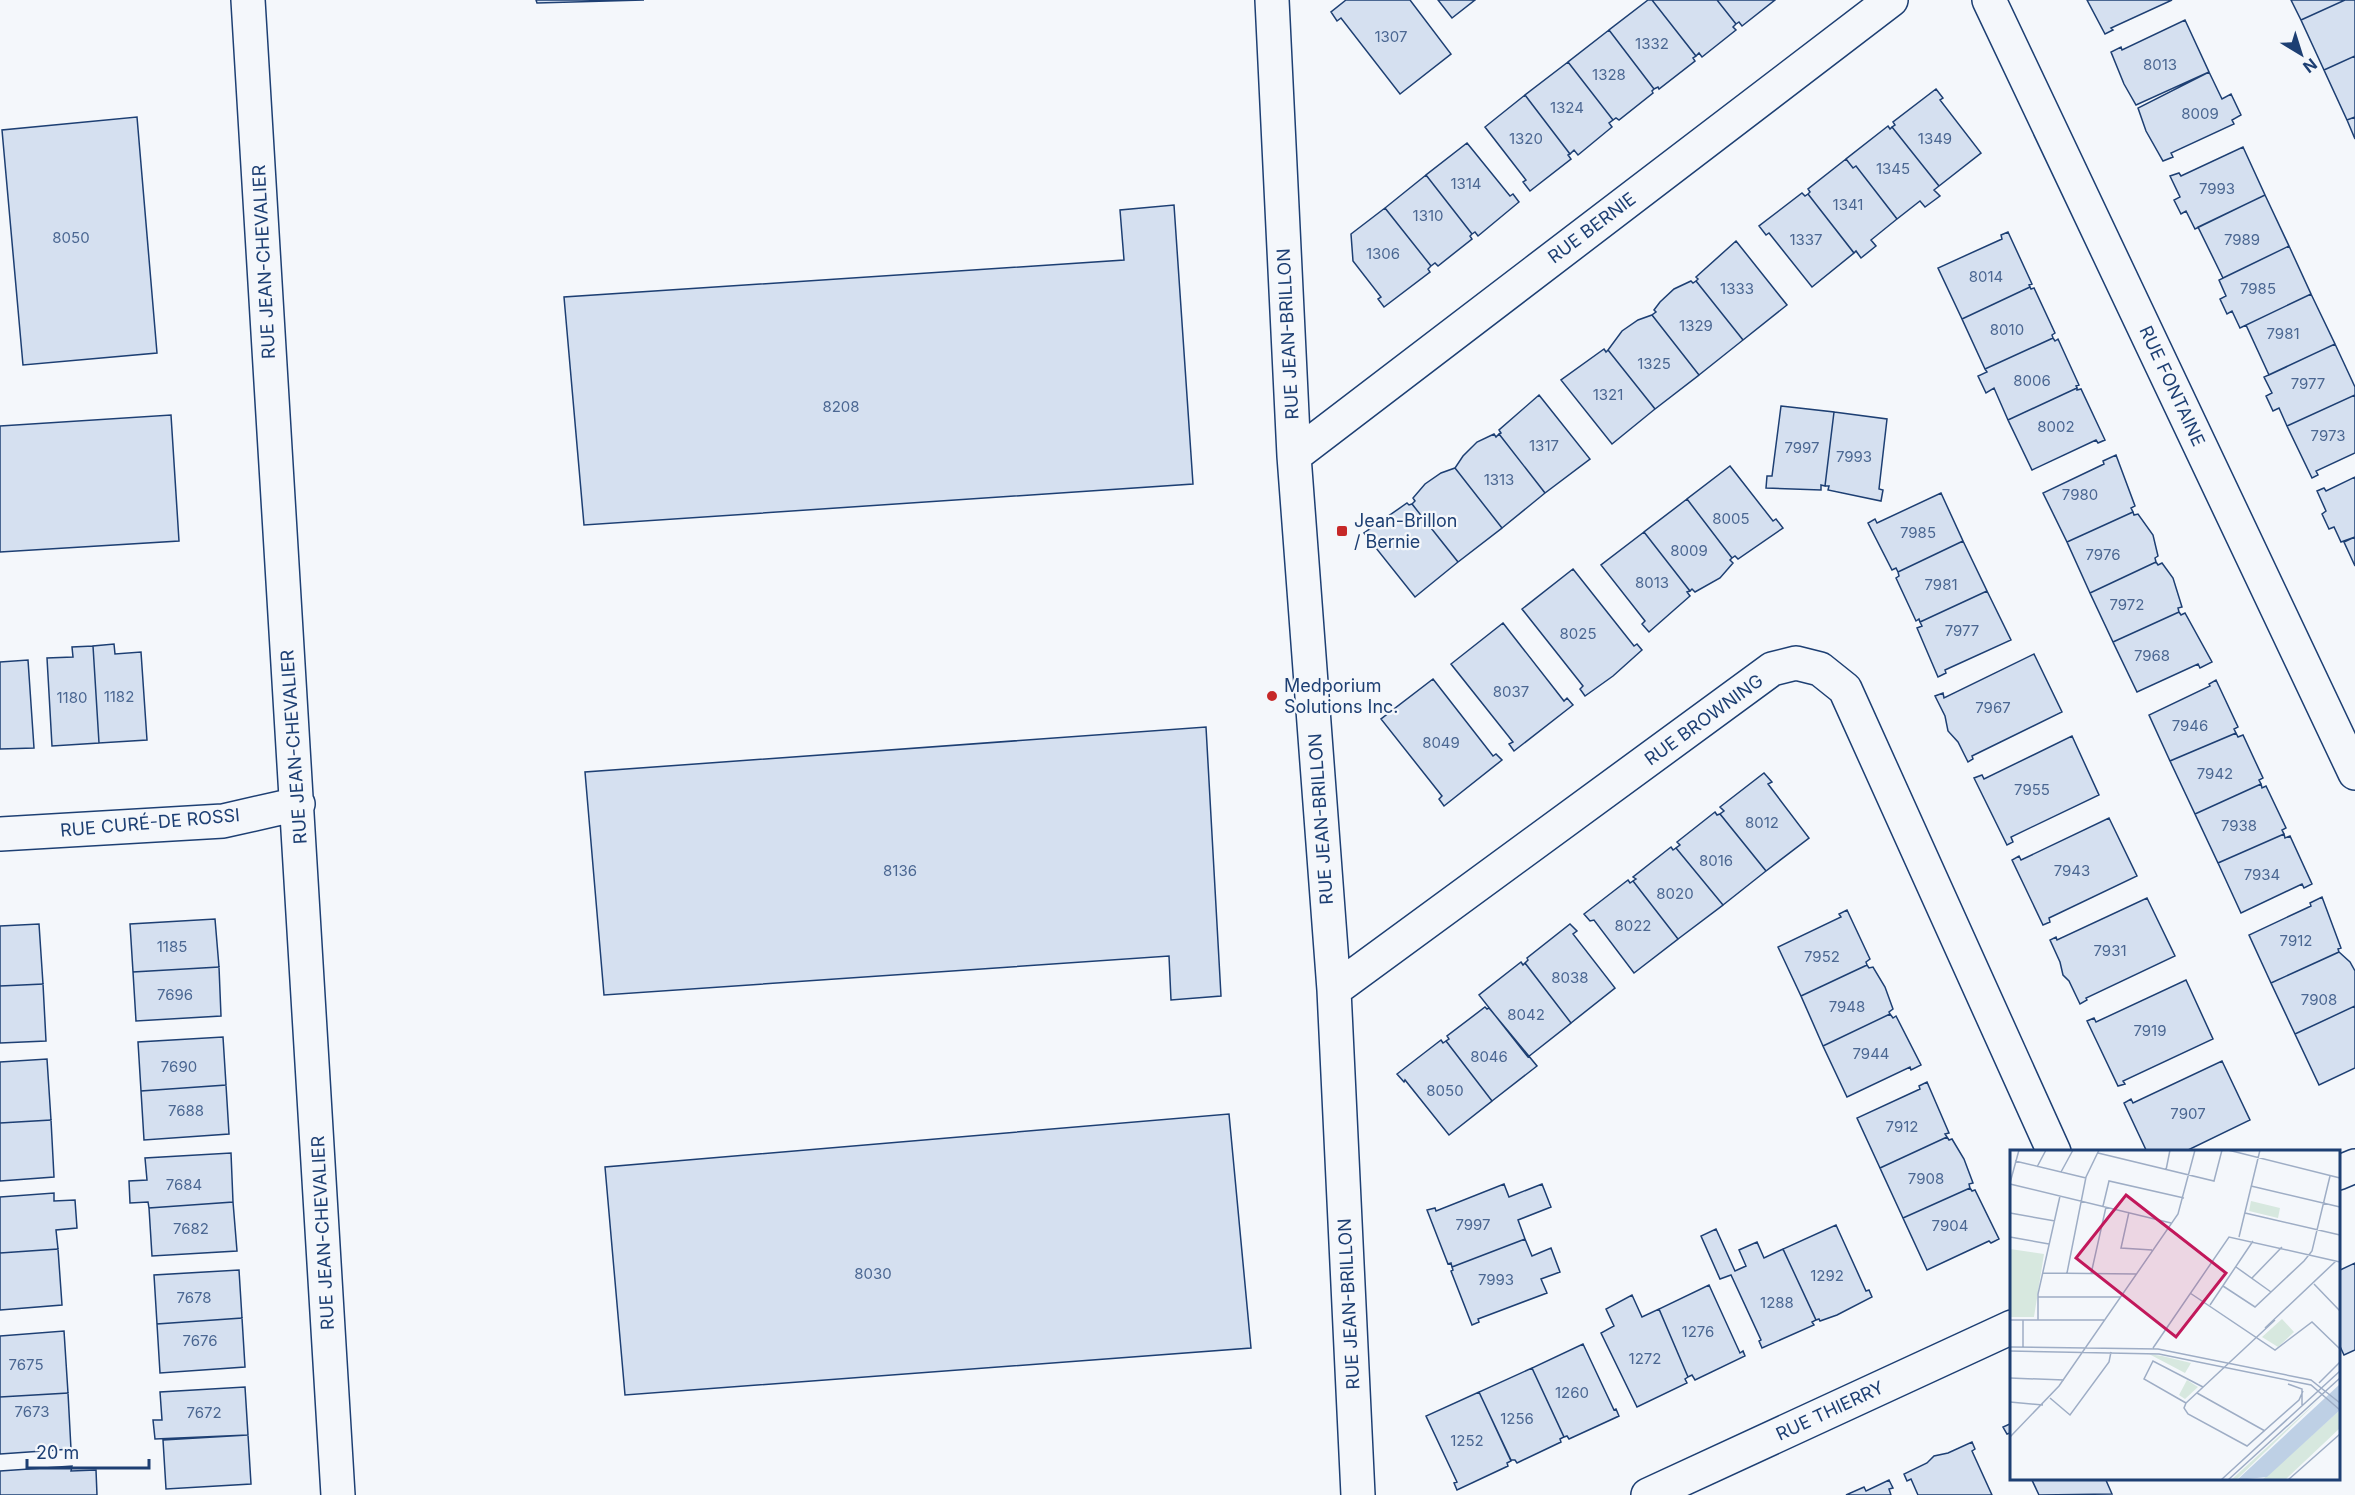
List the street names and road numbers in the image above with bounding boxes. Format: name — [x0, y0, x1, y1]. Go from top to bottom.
street label: RUE JEAN-CHEVALIER — [248, 164, 279, 360]
street label: RUE BERNIE — [1544, 188, 1640, 267]
street label: RUE JEAN-BRILLON — [1273, 248, 1302, 420]
street label: RUE FONTAINE — [2135, 322, 2210, 449]
street label: RUE JEAN-CHEVALIER — [276, 649, 311, 845]
street label: RUE BROWNING — [1640, 670, 1767, 770]
street label: RUE JEAN-BRILLON — [1304, 733, 1337, 905]
street label: RUE CURÉ-DE ROSSI — [59, 803, 241, 841]
street label: RUE JEAN-CHEVALIER — [307, 1135, 338, 1331]
street label: RUE JEAN-BRILLON — [1334, 1218, 1363, 1390]
street label: RUE THIERRY — [1773, 1376, 1887, 1445]

